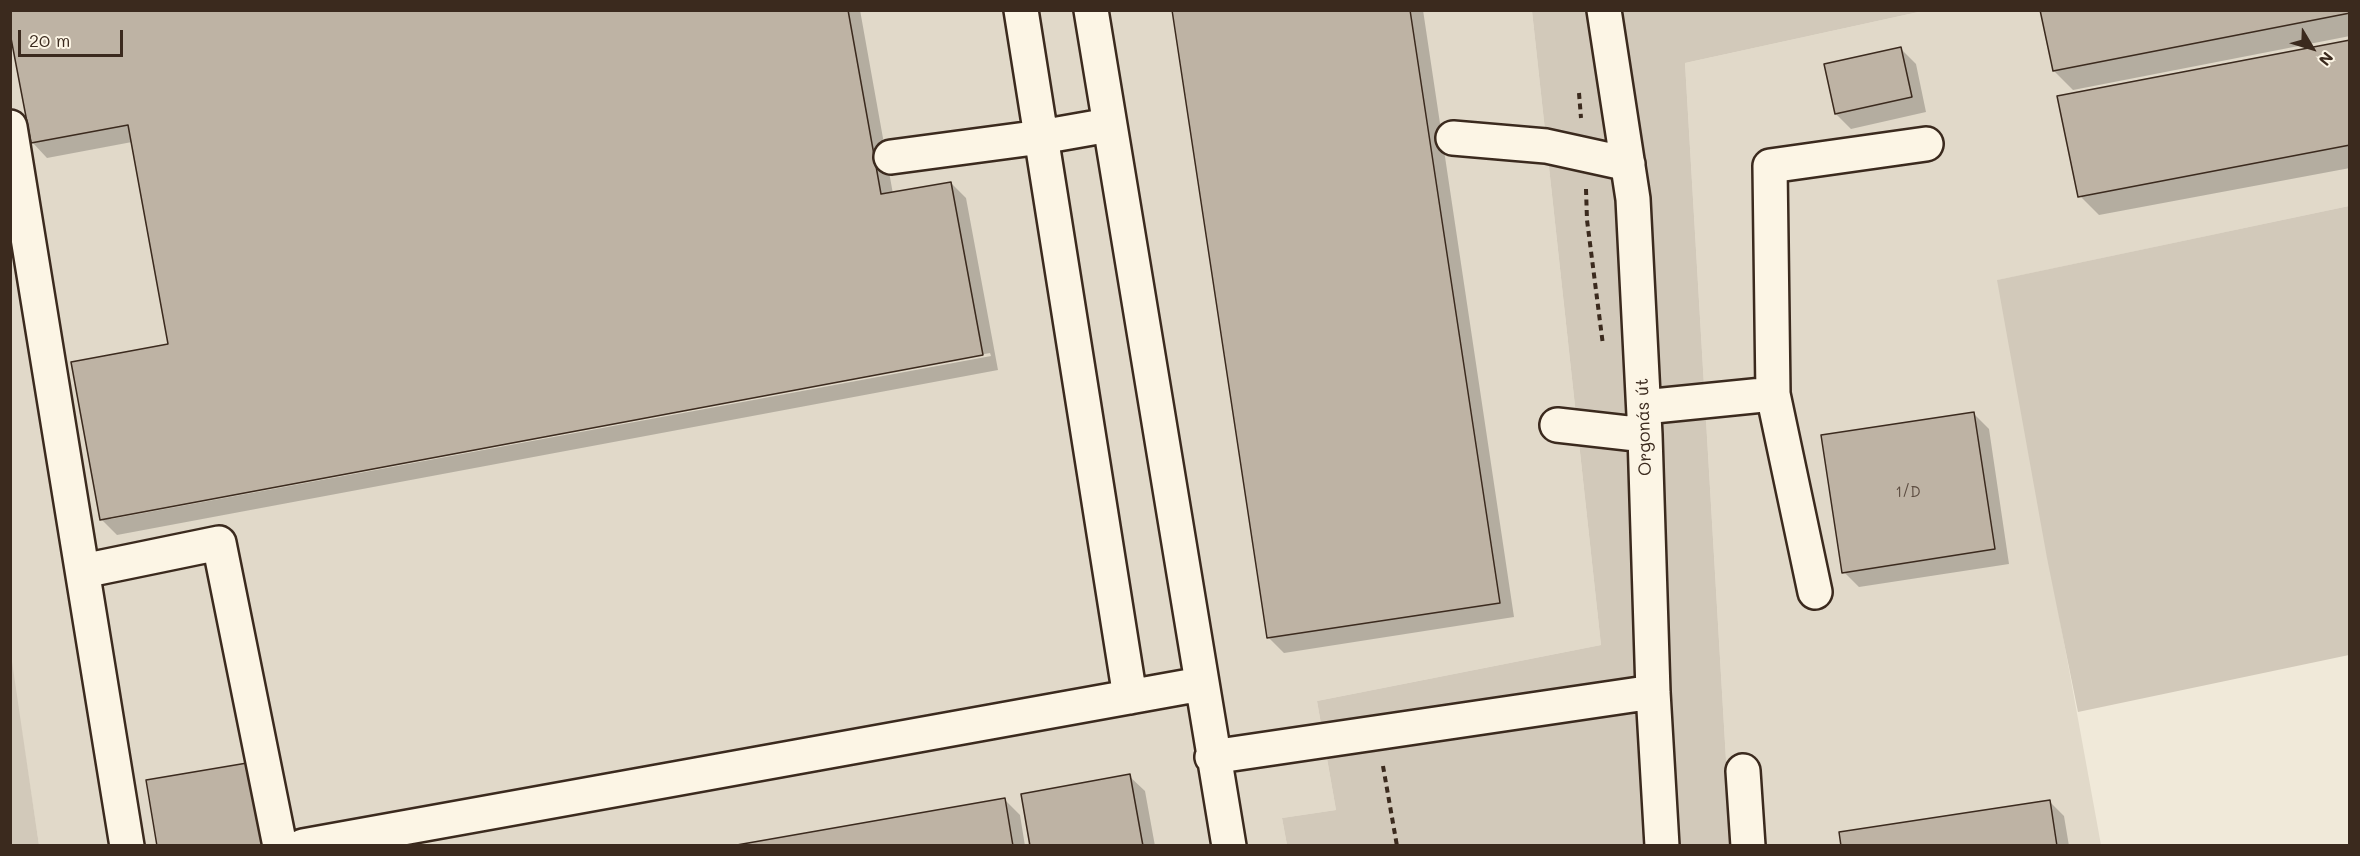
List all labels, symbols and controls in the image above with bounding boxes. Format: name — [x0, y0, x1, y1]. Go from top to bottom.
scale bar — [21, 18, 126, 56]
north arrow — [2282, 18, 2342, 78]
text: 20 m — [29, 28, 70, 52]
text: N — [2315, 48, 2339, 71]
street label: Orgonás út — [1631, 378, 1657, 476]
house number: 1/D — [1896, 483, 1920, 501]

